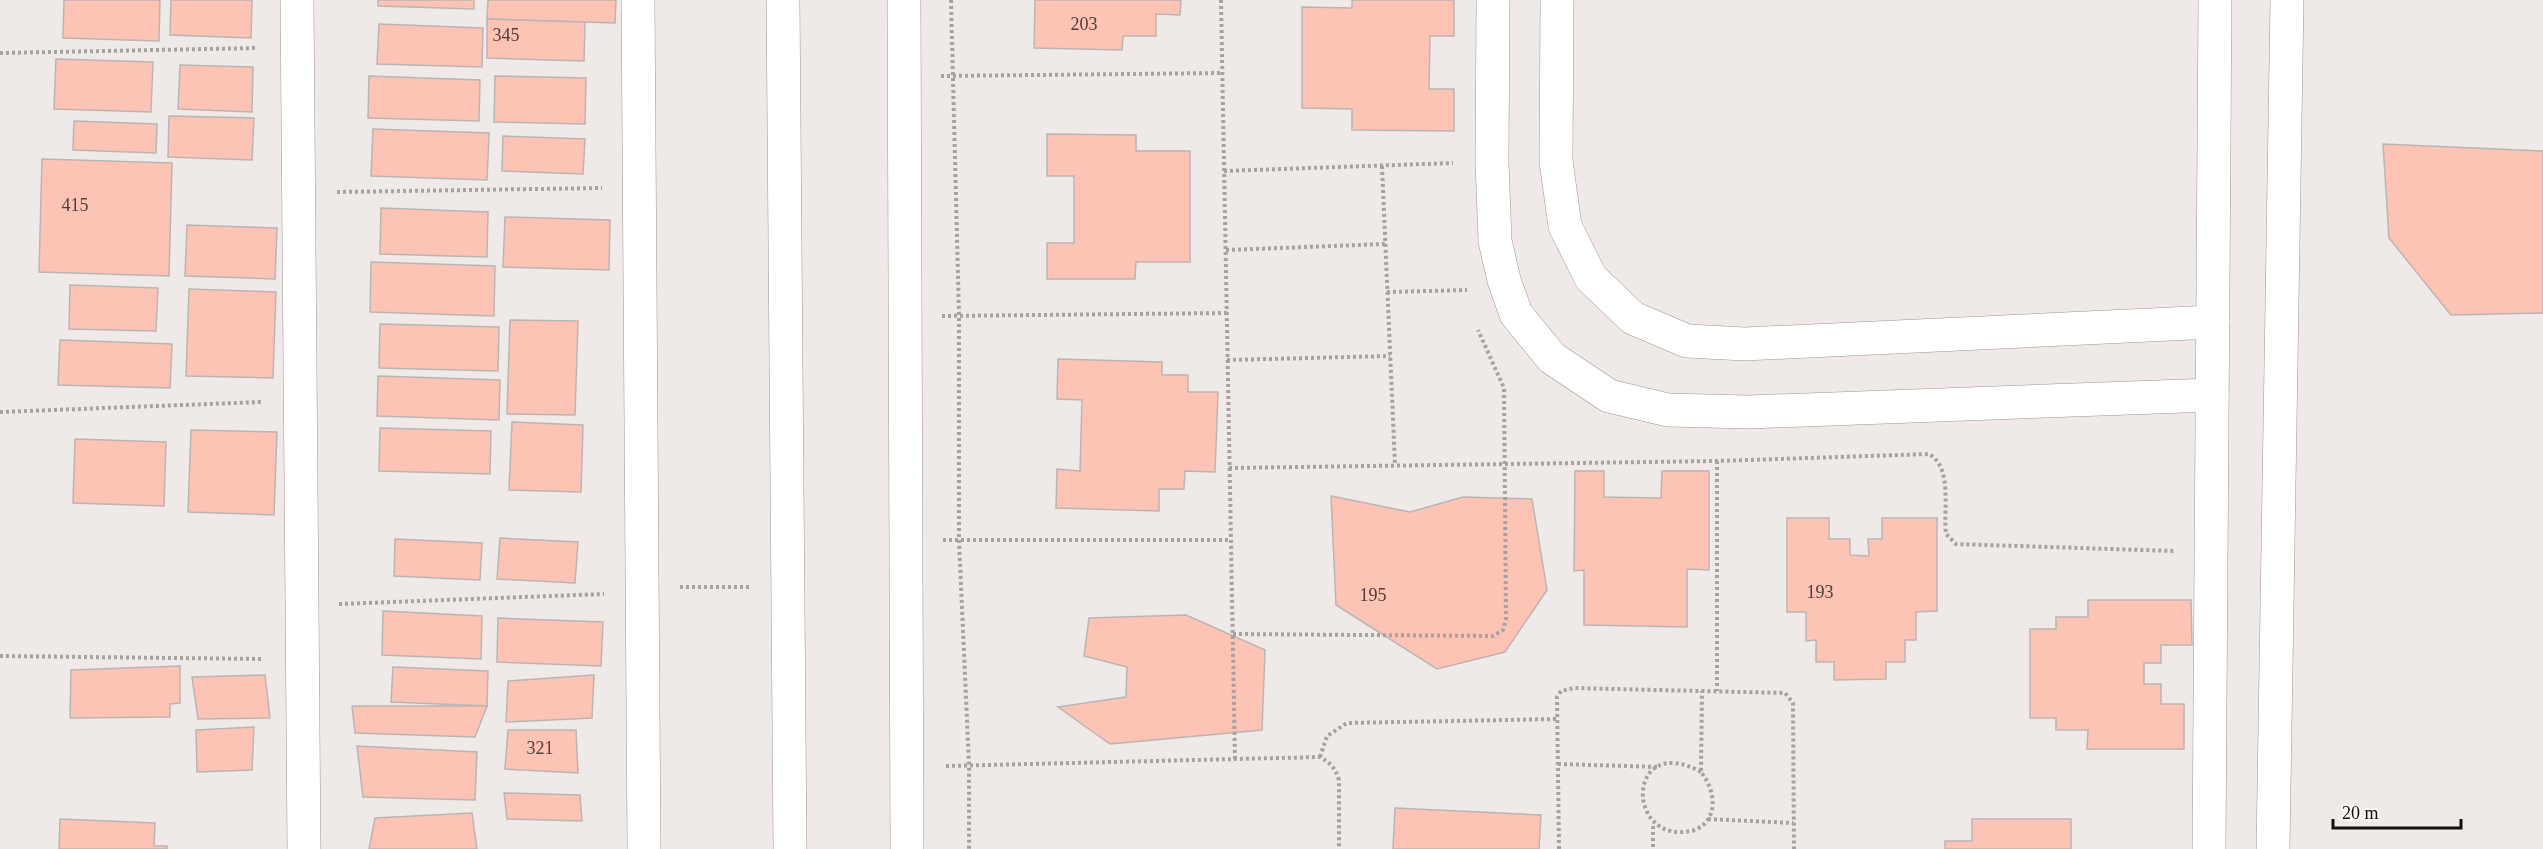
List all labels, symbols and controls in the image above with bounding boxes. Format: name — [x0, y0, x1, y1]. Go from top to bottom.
house number: 203 — [1071, 14, 1098, 34]
house number: 345 — [493, 25, 520, 45]
house number: 415 — [62, 195, 89, 215]
house number: 193 — [1807, 582, 1834, 602]
house number: 195 — [1360, 585, 1387, 605]
house number: 321 — [527, 738, 554, 758]
scale bar — [2333, 792, 2460, 830]
text: 20 m — [2342, 803, 2379, 823]

